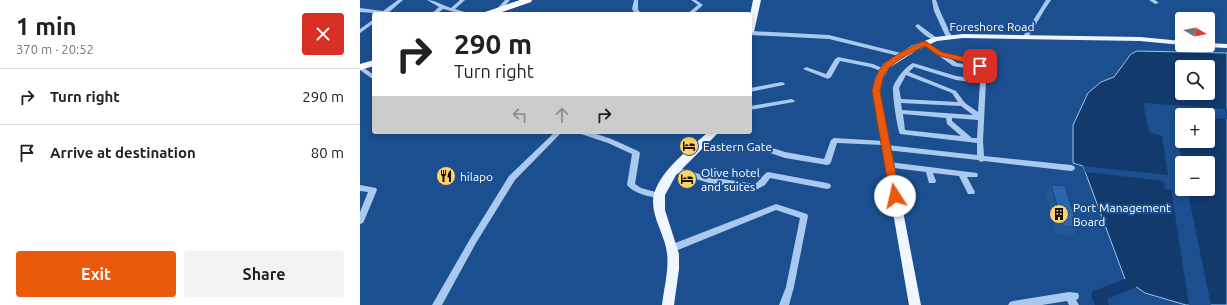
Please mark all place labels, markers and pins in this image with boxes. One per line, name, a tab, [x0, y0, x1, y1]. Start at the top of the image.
pin	[963, 49, 997, 83]
hotel icon: Eastern Gate	[678, 135, 700, 157]
place label: Eastern Gate	[703, 140, 772, 153]
restaurant icon: hilapo	[435, 165, 457, 187]
place label: Olive hotel and suites	[701, 166, 760, 193]
hotel icon: Olive hotel and suites	[676, 168, 698, 190]
place label: hilapo	[460, 170, 493, 183]
place label: Port Management Board	[1073, 201, 1171, 228]
building icon: Port Management Board	[1048, 203, 1070, 225]

